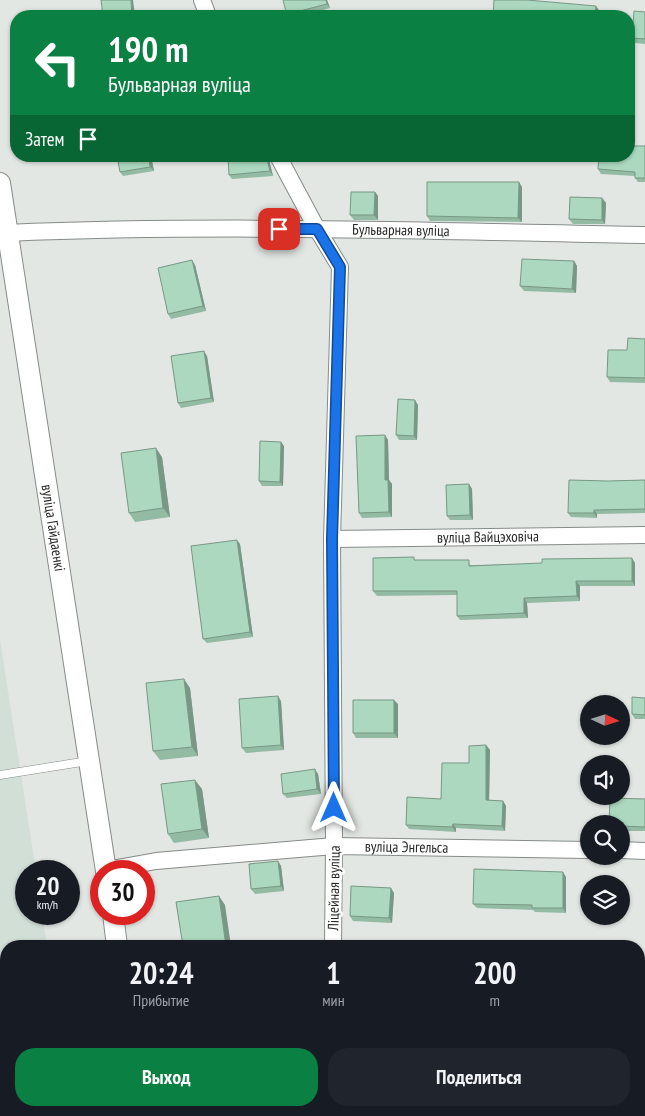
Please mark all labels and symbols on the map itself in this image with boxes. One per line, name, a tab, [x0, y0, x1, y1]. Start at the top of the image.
pin	[258, 208, 300, 250]
street label: Бульварная вуліца	[352, 219, 450, 240]
street label: вуліца Гайдаенкі	[38, 483, 70, 573]
street label: вуліца Вайцэховіча	[437, 526, 539, 547]
north arrow	[580, 695, 630, 745]
position arrow	[307, 781, 359, 833]
street label: вуліца Энгельса	[365, 836, 448, 857]
street label: Ліцейная вуліца	[323, 845, 344, 932]
speed limit sign: 30	[90, 860, 155, 925]

